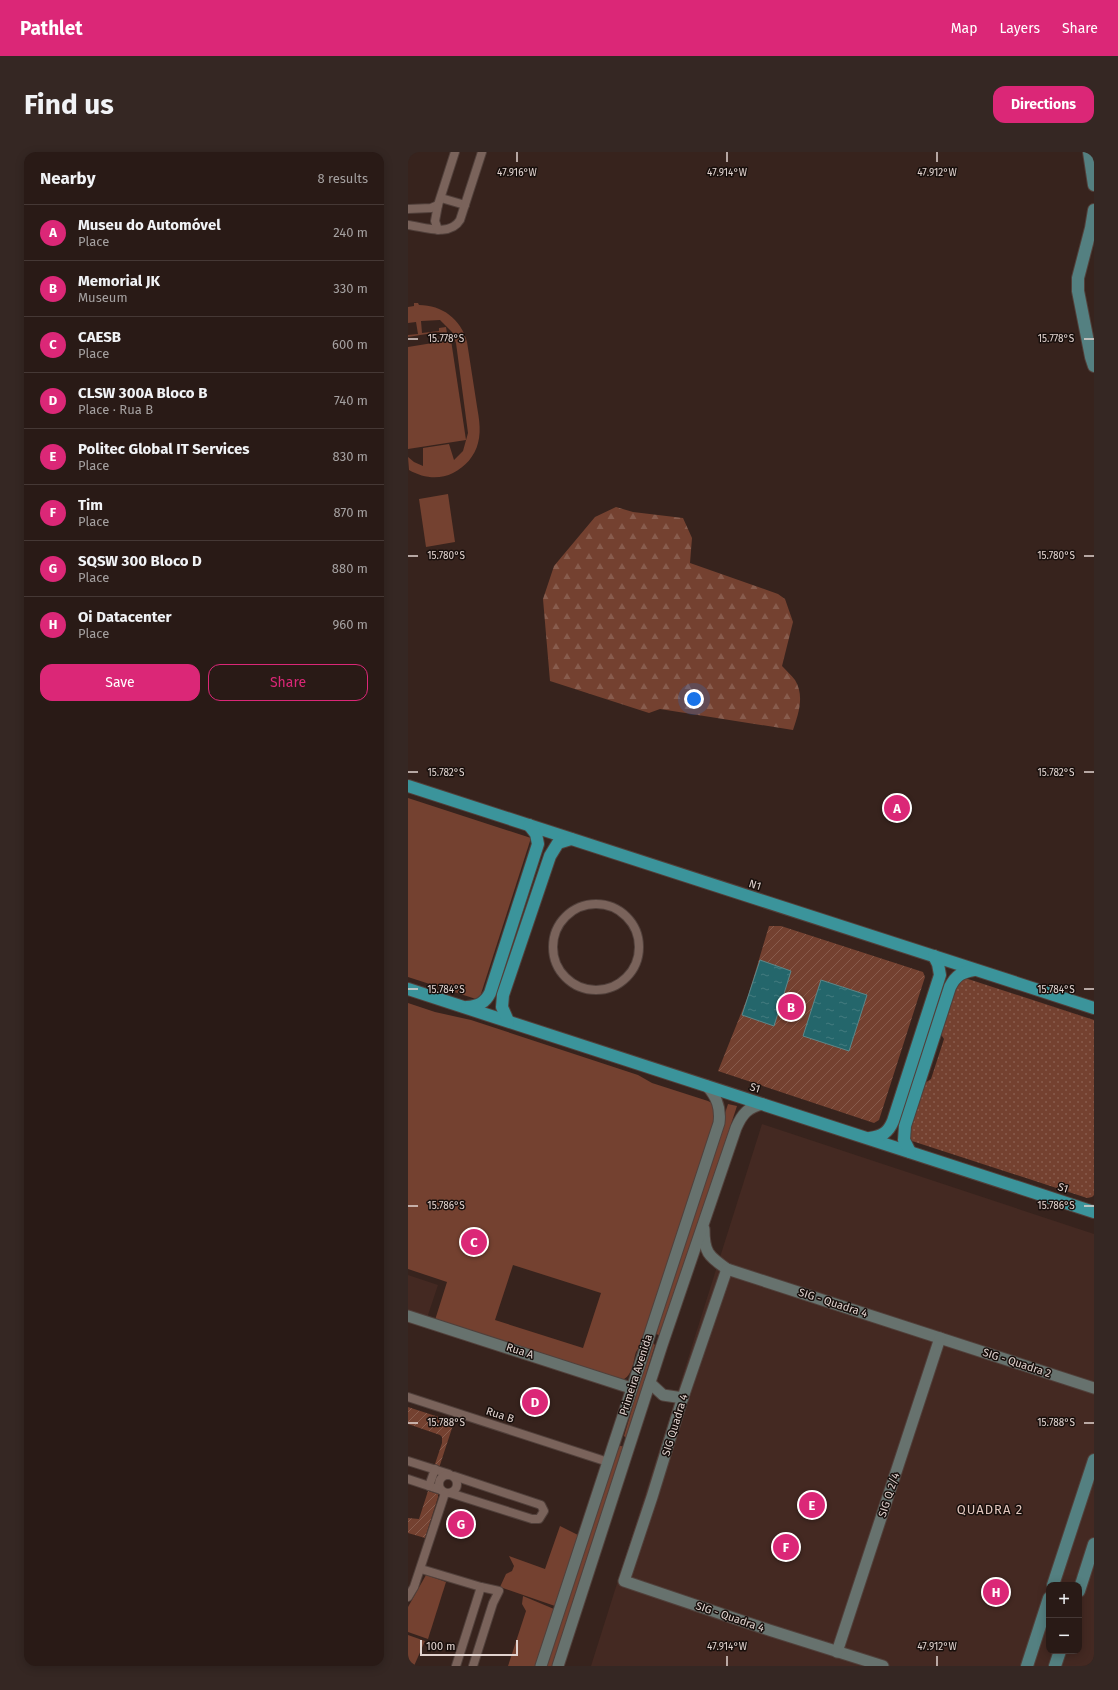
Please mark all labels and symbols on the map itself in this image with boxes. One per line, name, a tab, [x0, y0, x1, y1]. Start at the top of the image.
text: 47.916°W	[497, 167, 538, 179]
text: 47.914°W	[707, 167, 748, 179]
text: 47.912°W	[917, 167, 957, 179]
text: 15.778°S	[428, 333, 465, 345]
text: 15.778°S	[1038, 333, 1075, 345]
text: 15.780°S	[427, 550, 465, 562]
text: 15.780°S	[1037, 550, 1075, 562]
your location	[684, 689, 704, 709]
text: 15.782°S	[427, 767, 465, 779]
text: 15.782°S	[1037, 767, 1075, 779]
pin: A	[884, 793, 910, 823]
street label: N1	[747, 877, 763, 893]
text: 15.784°S	[427, 984, 465, 996]
text: 15.784°S	[1037, 984, 1075, 996]
pin: B	[778, 992, 804, 1022]
street label: S1	[748, 1080, 762, 1096]
street label: S1	[1056, 1180, 1070, 1196]
text: 15.786°S	[427, 1200, 465, 1212]
text: 15.786°S	[1037, 1200, 1075, 1212]
pin: C	[461, 1227, 487, 1257]
street label: SIG - Quadra 4	[797, 1286, 869, 1320]
street label: Primeira Avenida	[617, 1333, 655, 1417]
street label: Rua A	[505, 1340, 536, 1362]
street label: SIG - Quadra 2	[981, 1346, 1053, 1380]
pin: D	[522, 1387, 548, 1417]
street label: SIG Quadra 4	[659, 1392, 691, 1458]
street label: Rua B	[484, 1404, 516, 1426]
text: 15.788°S	[427, 1417, 465, 1429]
text: 15.788°S	[1037, 1417, 1075, 1429]
street label: SIG Q 2/4	[876, 1471, 902, 1519]
pin: E	[799, 1490, 825, 1520]
district label: QUADRA 2	[957, 1502, 1023, 1517]
pin: G	[448, 1509, 474, 1539]
pin: F	[773, 1532, 799, 1562]
pin: H	[983, 1577, 1009, 1607]
street label: SIG - Quadra 4	[694, 1599, 766, 1635]
scale bar	[420, 1638, 518, 1657]
text: 47.914°W	[707, 1641, 748, 1653]
text: 47.912°W	[917, 1641, 957, 1653]

